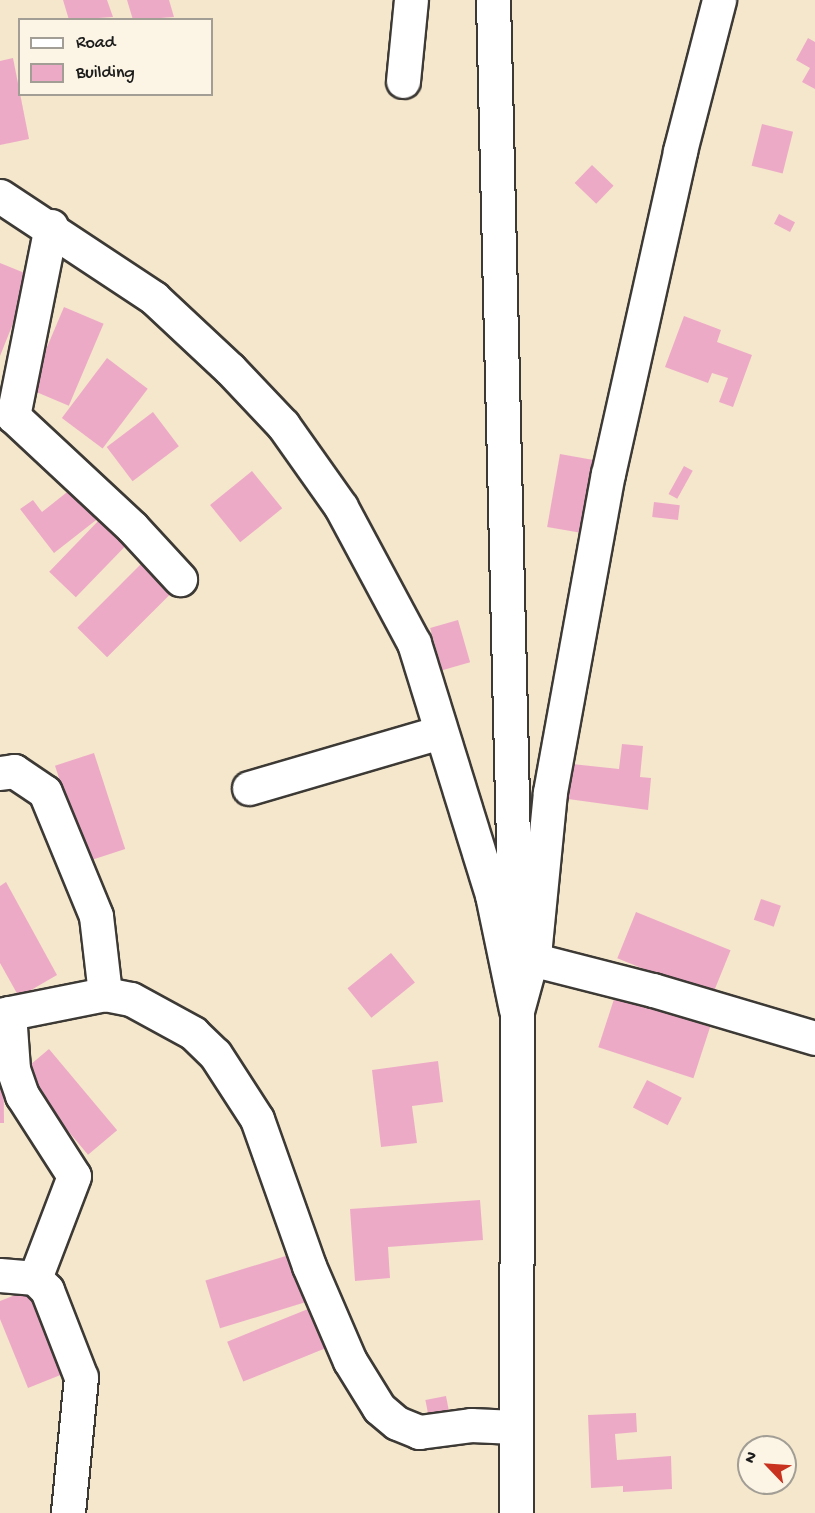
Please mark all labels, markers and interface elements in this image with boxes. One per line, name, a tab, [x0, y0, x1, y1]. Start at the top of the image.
legend	[18, 18, 213, 96]
text: Road	[76, 33, 115, 54]
text: Building	[76, 63, 135, 84]
north arrow	[737, 1435, 797, 1495]
text: N	[741, 1449, 763, 1467]

